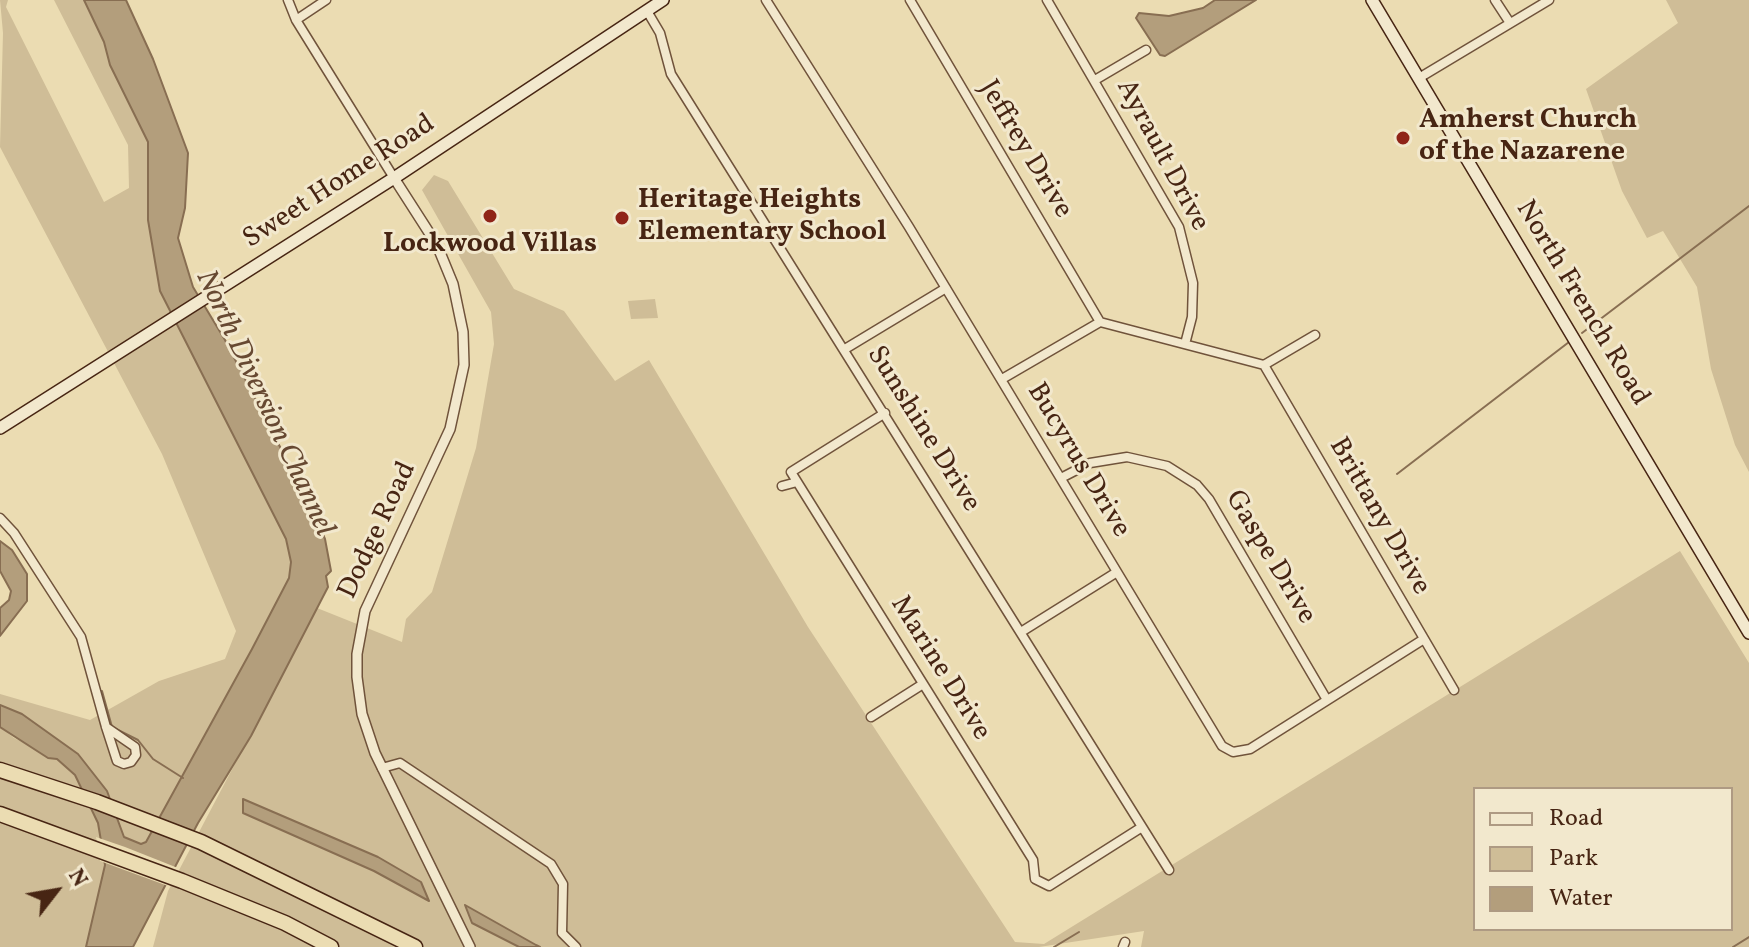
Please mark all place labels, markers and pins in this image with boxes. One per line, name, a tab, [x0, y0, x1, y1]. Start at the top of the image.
place label: Amherst Church of the Nazarene	[1419, 105, 1637, 171]
marker: Amherst Church of the Nazarene	[1394, 129, 1412, 147]
place label: Heritage Heights Elementary School	[638, 185, 887, 251]
marker: Lockwood Villas	[481, 207, 499, 225]
marker: Heritage Heights Elementary School	[613, 209, 631, 227]
place label: Lockwood Villas	[383, 229, 597, 263]

